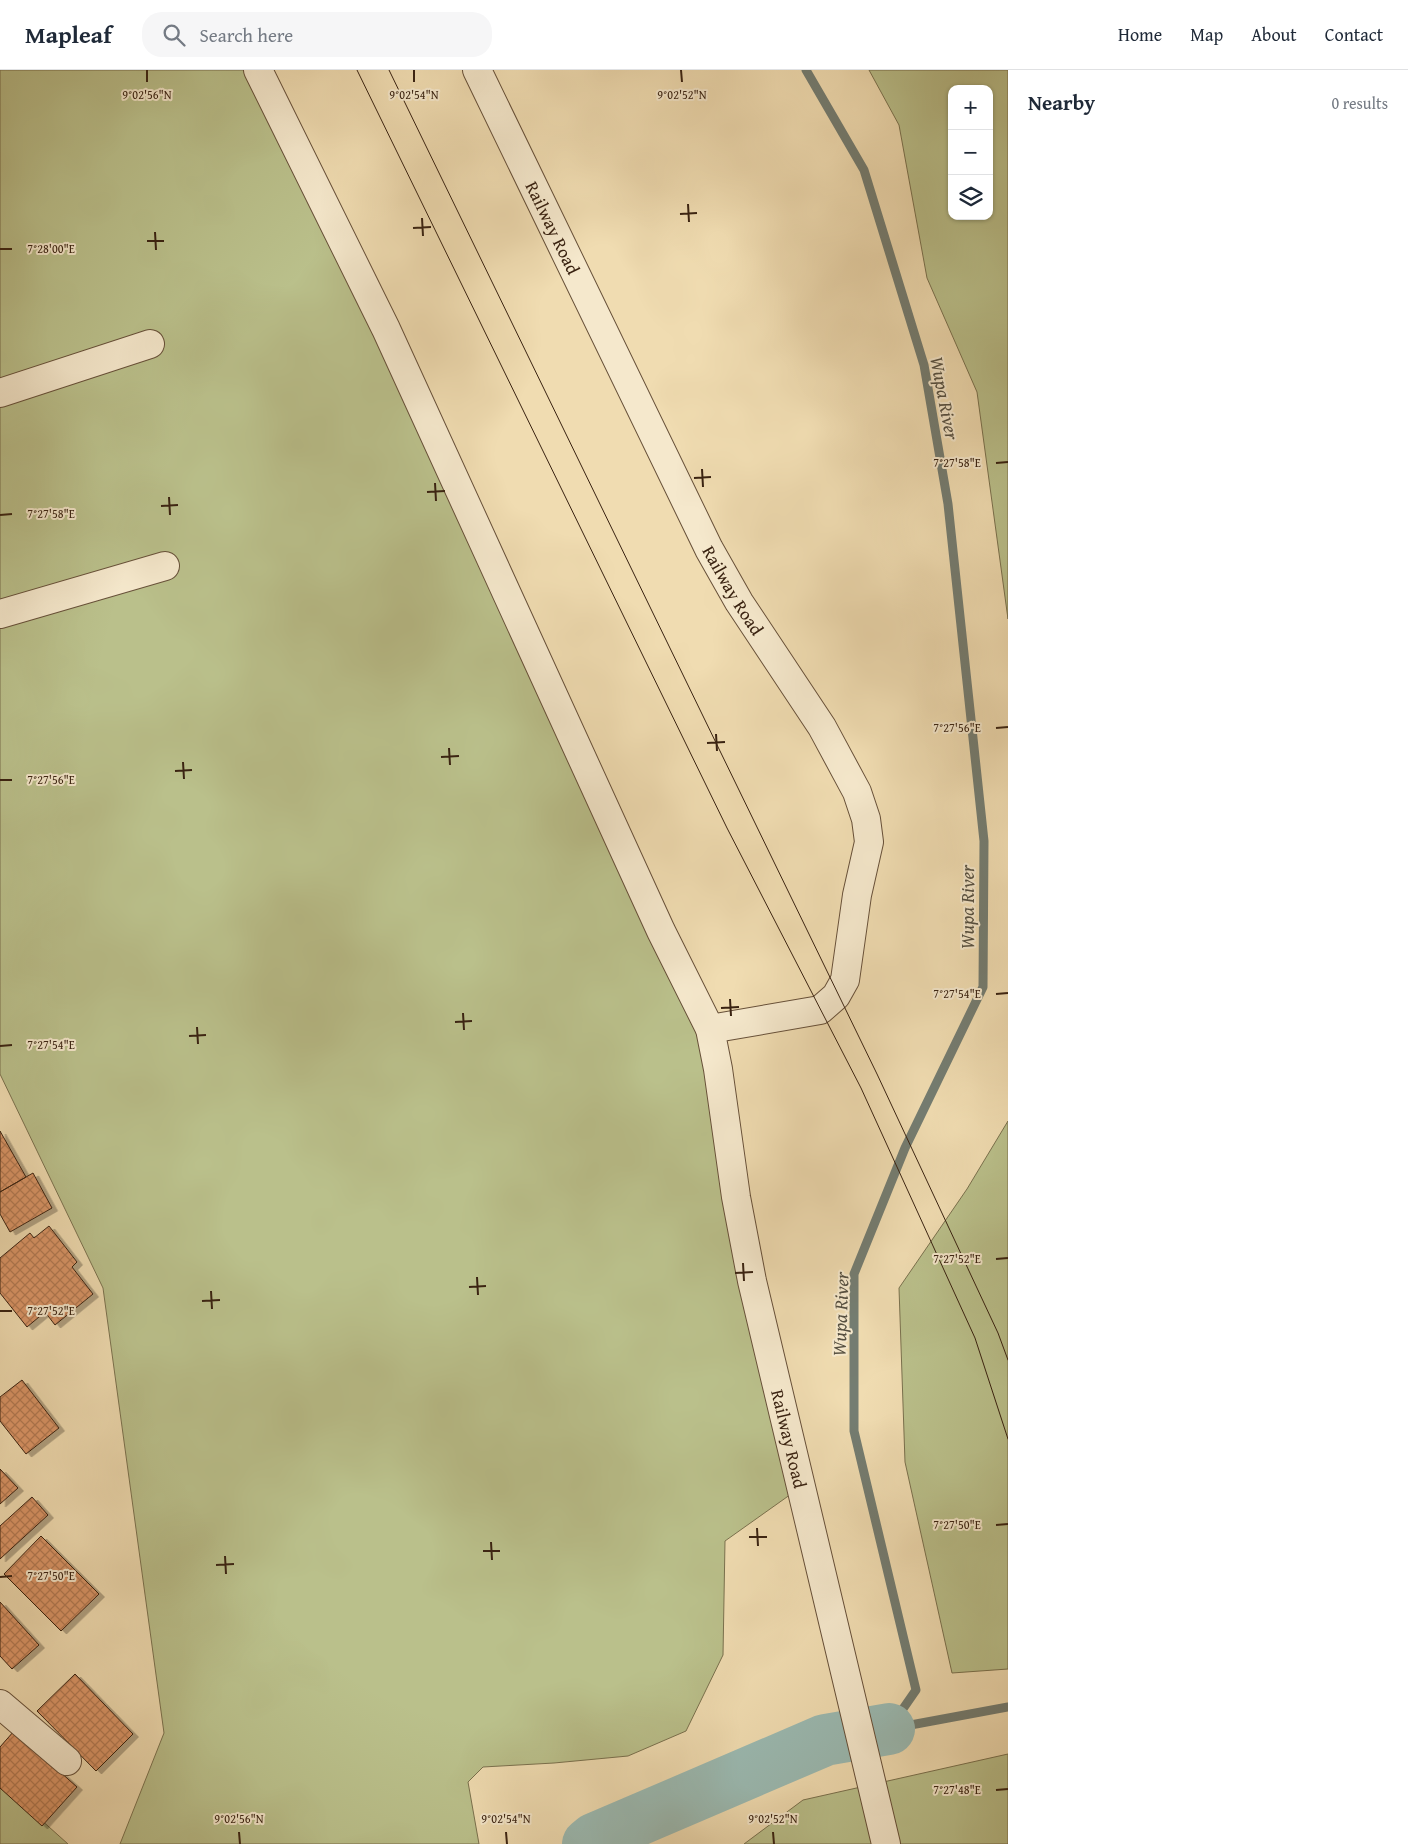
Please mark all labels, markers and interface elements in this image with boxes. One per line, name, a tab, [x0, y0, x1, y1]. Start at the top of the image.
search box	[142, 12, 492, 57]
text: Mapleaf	[25, 17, 112, 52]
icon: search	[160, 21, 188, 49]
text: Search here	[200, 21, 293, 49]
text: Home	[1118, 21, 1162, 48]
text: Map	[1190, 21, 1223, 48]
text: About	[1251, 21, 1297, 48]
text: Contact	[1325, 21, 1383, 48]
map controls	[948, 85, 993, 220]
button: +	[948, 85, 993, 130]
text: 9°02'56"N	[122, 86, 172, 103]
text: 9°02'54"N	[389, 86, 439, 103]
text: 9°02'52"N	[657, 86, 707, 103]
text: Nearby	[1028, 87, 1095, 118]
text: 0 results	[1331, 91, 1388, 115]
button: −	[948, 130, 993, 175]
button: layers	[948, 175, 993, 220]
street label: Railway Road	[519, 176, 588, 279]
text: 7°28'00"E	[27, 240, 75, 257]
water label: Wupa River	[923, 354, 967, 443]
text: 7°27'58"E	[933, 454, 981, 471]
text: 7°27'58"E	[27, 505, 75, 522]
street label: Railway Road	[696, 540, 771, 641]
text: 7°27'56"E	[933, 719, 981, 736]
text: 7°27'56"E	[27, 771, 75, 788]
water label: Wupa River	[953, 864, 981, 949]
text: 7°27'54"E	[933, 985, 981, 1002]
text: 7°27'54"E	[27, 1036, 75, 1053]
text: 7°27'52"E	[933, 1250, 981, 1267]
water label: Wupa River	[825, 1270, 855, 1357]
text: 7°27'52"E	[27, 1302, 75, 1319]
street label: Railway Road	[765, 1387, 814, 1491]
text: 7°27'50"E	[933, 1516, 981, 1533]
text: 7°27'50"E	[27, 1567, 75, 1584]
text: 7°27'48"E	[933, 1781, 981, 1798]
text: 9°02'56"N	[214, 1810, 264, 1827]
text: 9°02'54"N	[481, 1810, 531, 1827]
text: 9°02'52"N	[748, 1810, 798, 1827]

